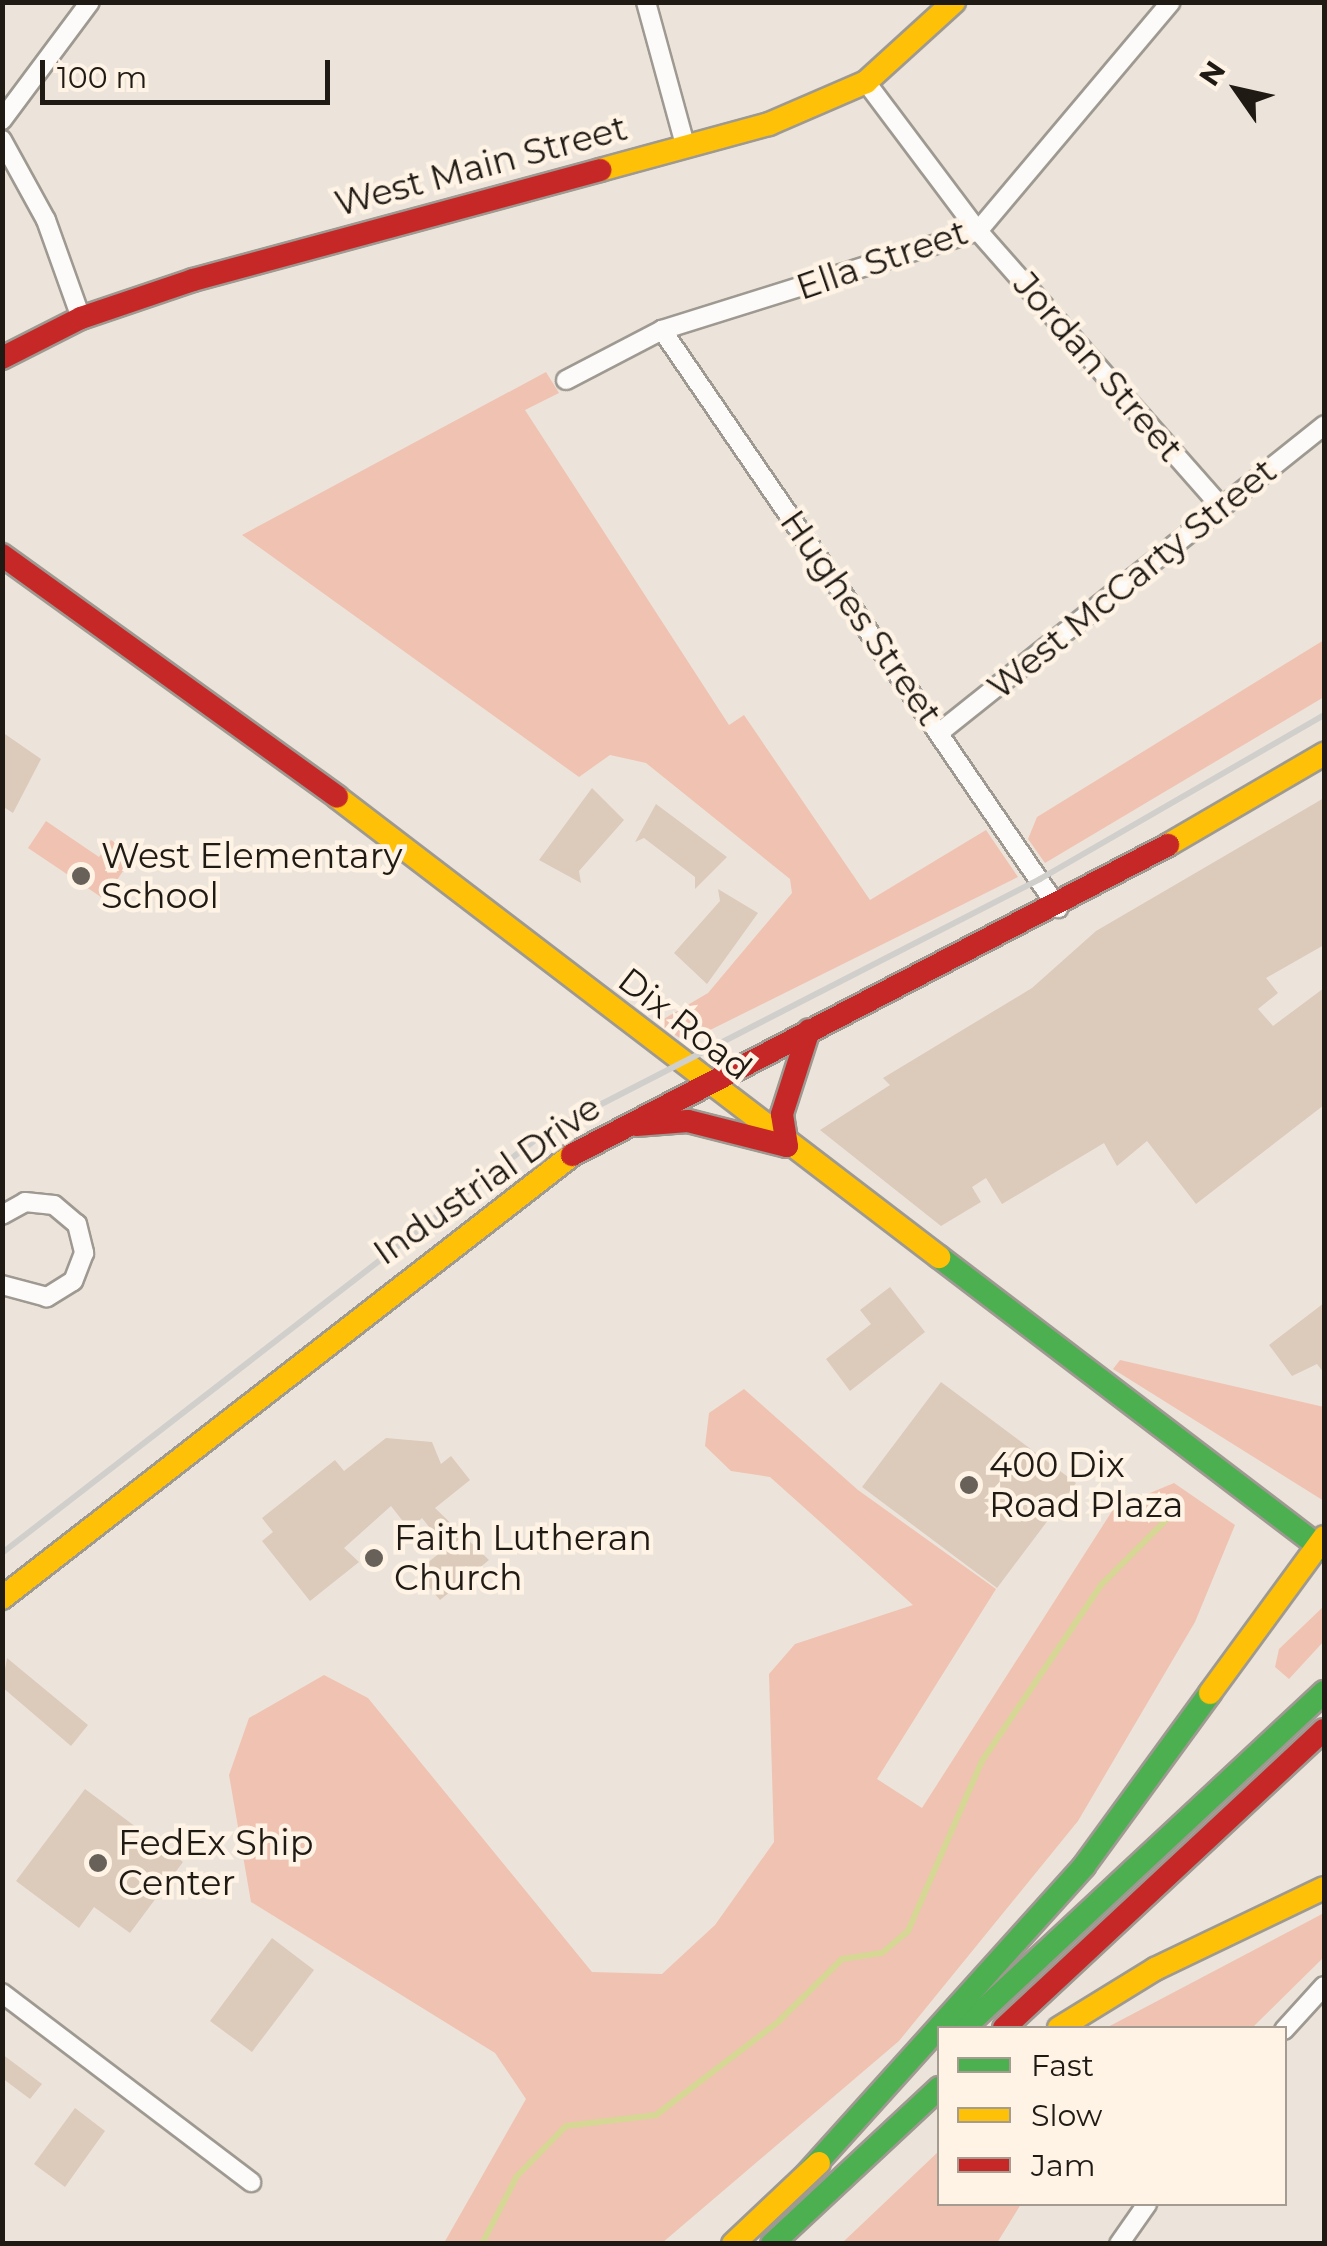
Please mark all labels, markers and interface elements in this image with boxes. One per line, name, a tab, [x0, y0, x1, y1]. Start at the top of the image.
scale bar	[45, 40, 335, 102]
north arrow	[1187, 40, 1287, 140]
text: N	[1192, 54, 1233, 92]
text: 100 m	[57, 59, 147, 96]
street label: West Main Street	[330, 107, 632, 225]
street label: Ella Street	[791, 211, 973, 309]
street label: Jordan Street	[1005, 264, 1191, 470]
street label: West McCarty Street	[980, 450, 1284, 708]
street label: Hughes Street	[771, 502, 951, 734]
place label: West Elementary School	[101, 835, 402, 917]
marker: West Elementary School	[70, 865, 92, 887]
street label: Dix Road	[610, 959, 760, 1089]
street label: Industrial Drive	[366, 1086, 608, 1274]
place label: 400 Dix Road Plaza	[989, 1444, 1183, 1526]
marker: 400 Dix Road Plaza	[958, 1474, 980, 1496]
place label: Faith Lutheran Church	[394, 1517, 652, 1599]
marker: Faith Lutheran Church	[363, 1547, 385, 1569]
place label: FedEx Ship Center	[118, 1822, 313, 1904]
marker: FedEx Ship Center	[87, 1852, 109, 1874]
legend	[937, 2026, 1287, 2206]
text: Fast	[1031, 2047, 1094, 2084]
text: Slow	[1031, 2097, 1102, 2134]
text: Jam	[1031, 2147, 1096, 2184]

